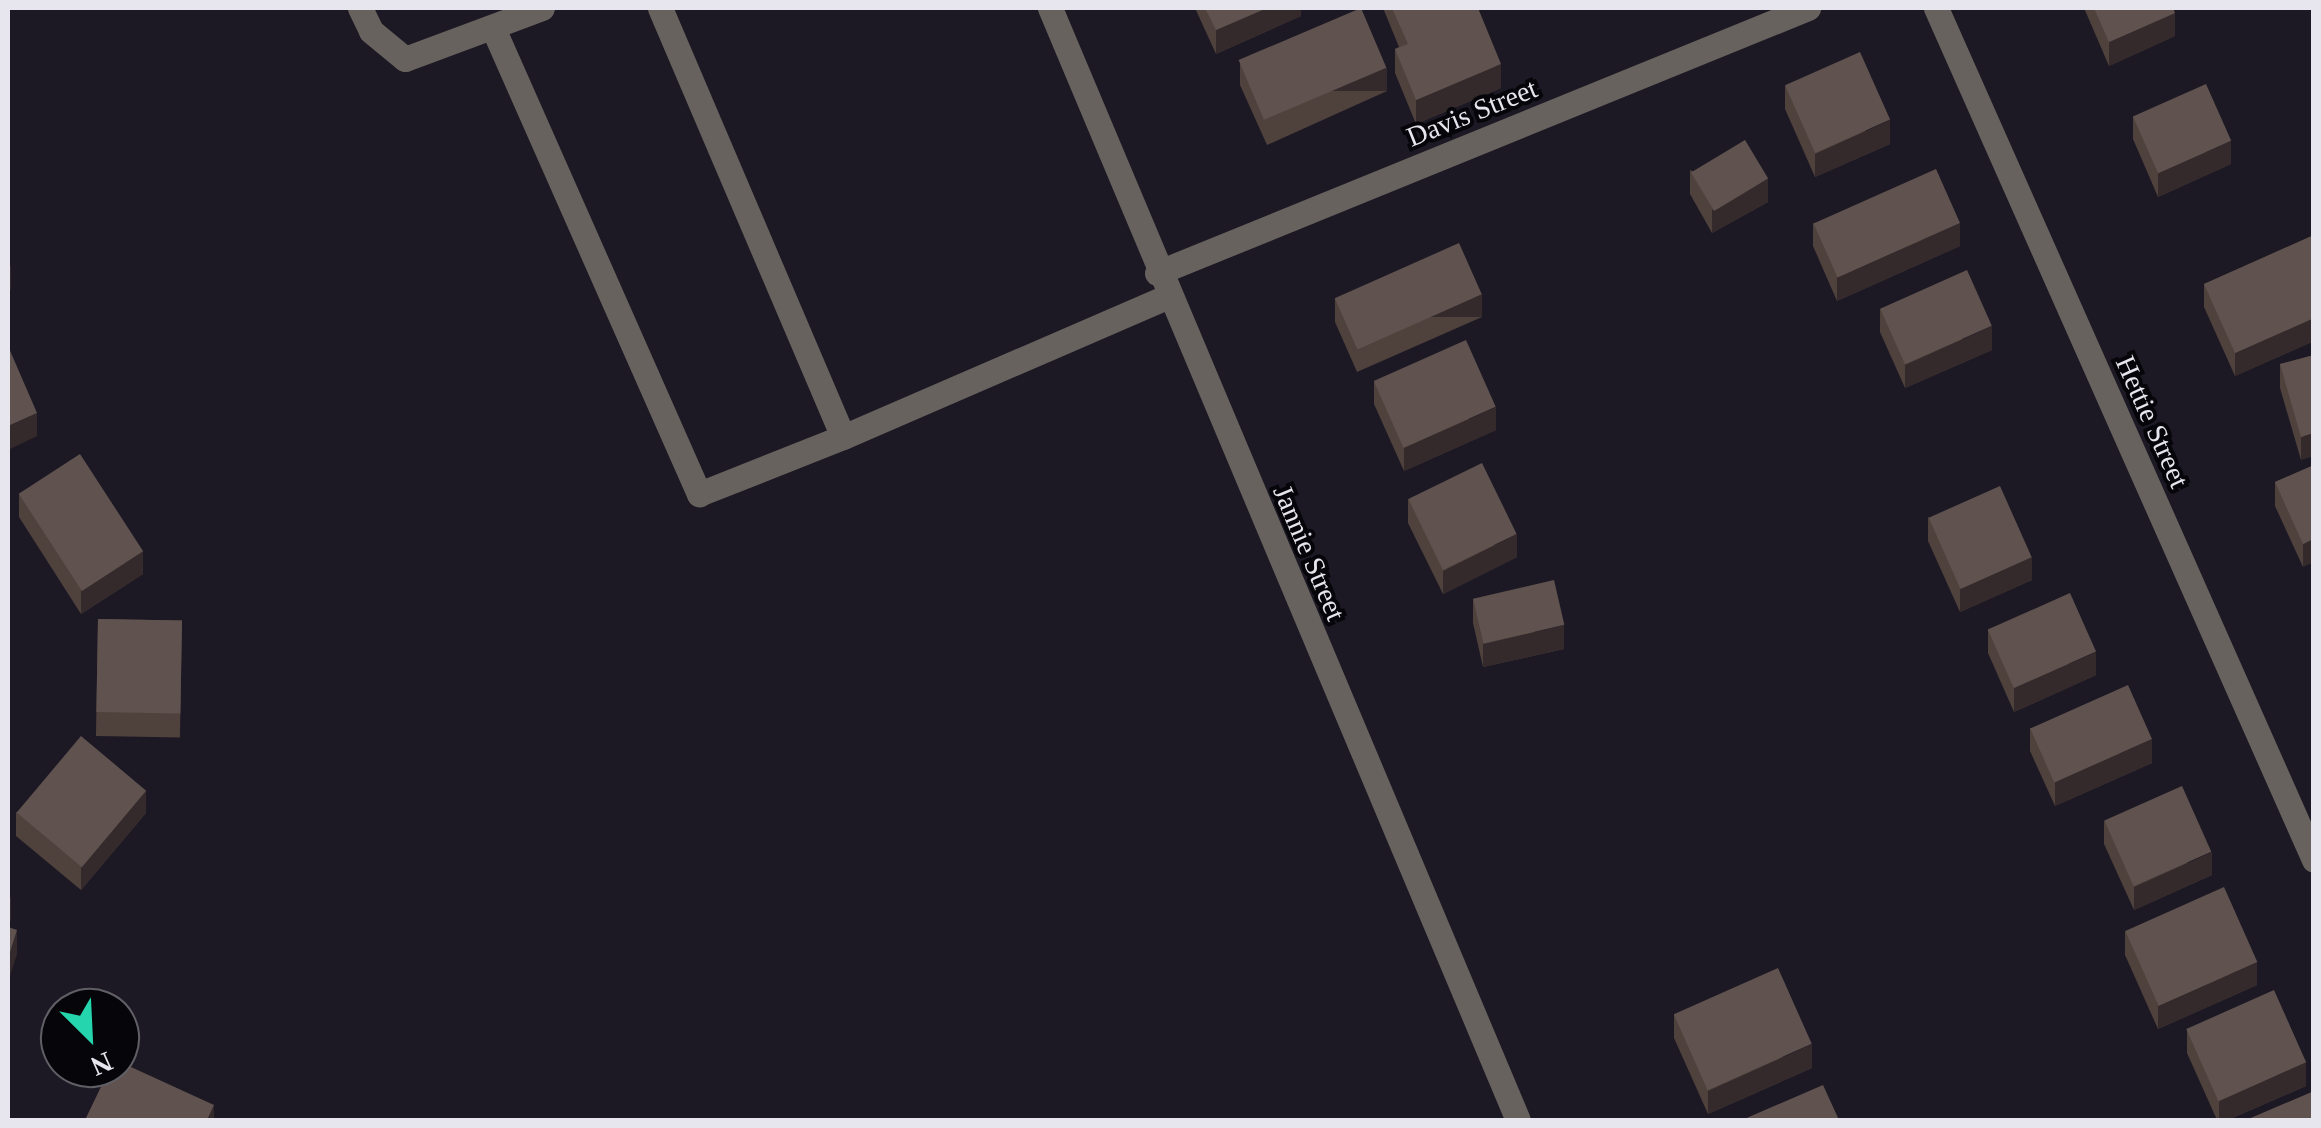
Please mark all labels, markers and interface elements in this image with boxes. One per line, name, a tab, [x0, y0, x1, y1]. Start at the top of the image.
street label: Davis Street	[1402, 72, 1542, 154]
street label: Hettie Street	[2108, 351, 2196, 493]
street label: Jannie Street	[1265, 480, 1353, 626]
north arrow	[40, 988, 140, 1088]
text: N	[86, 1046, 117, 1082]

